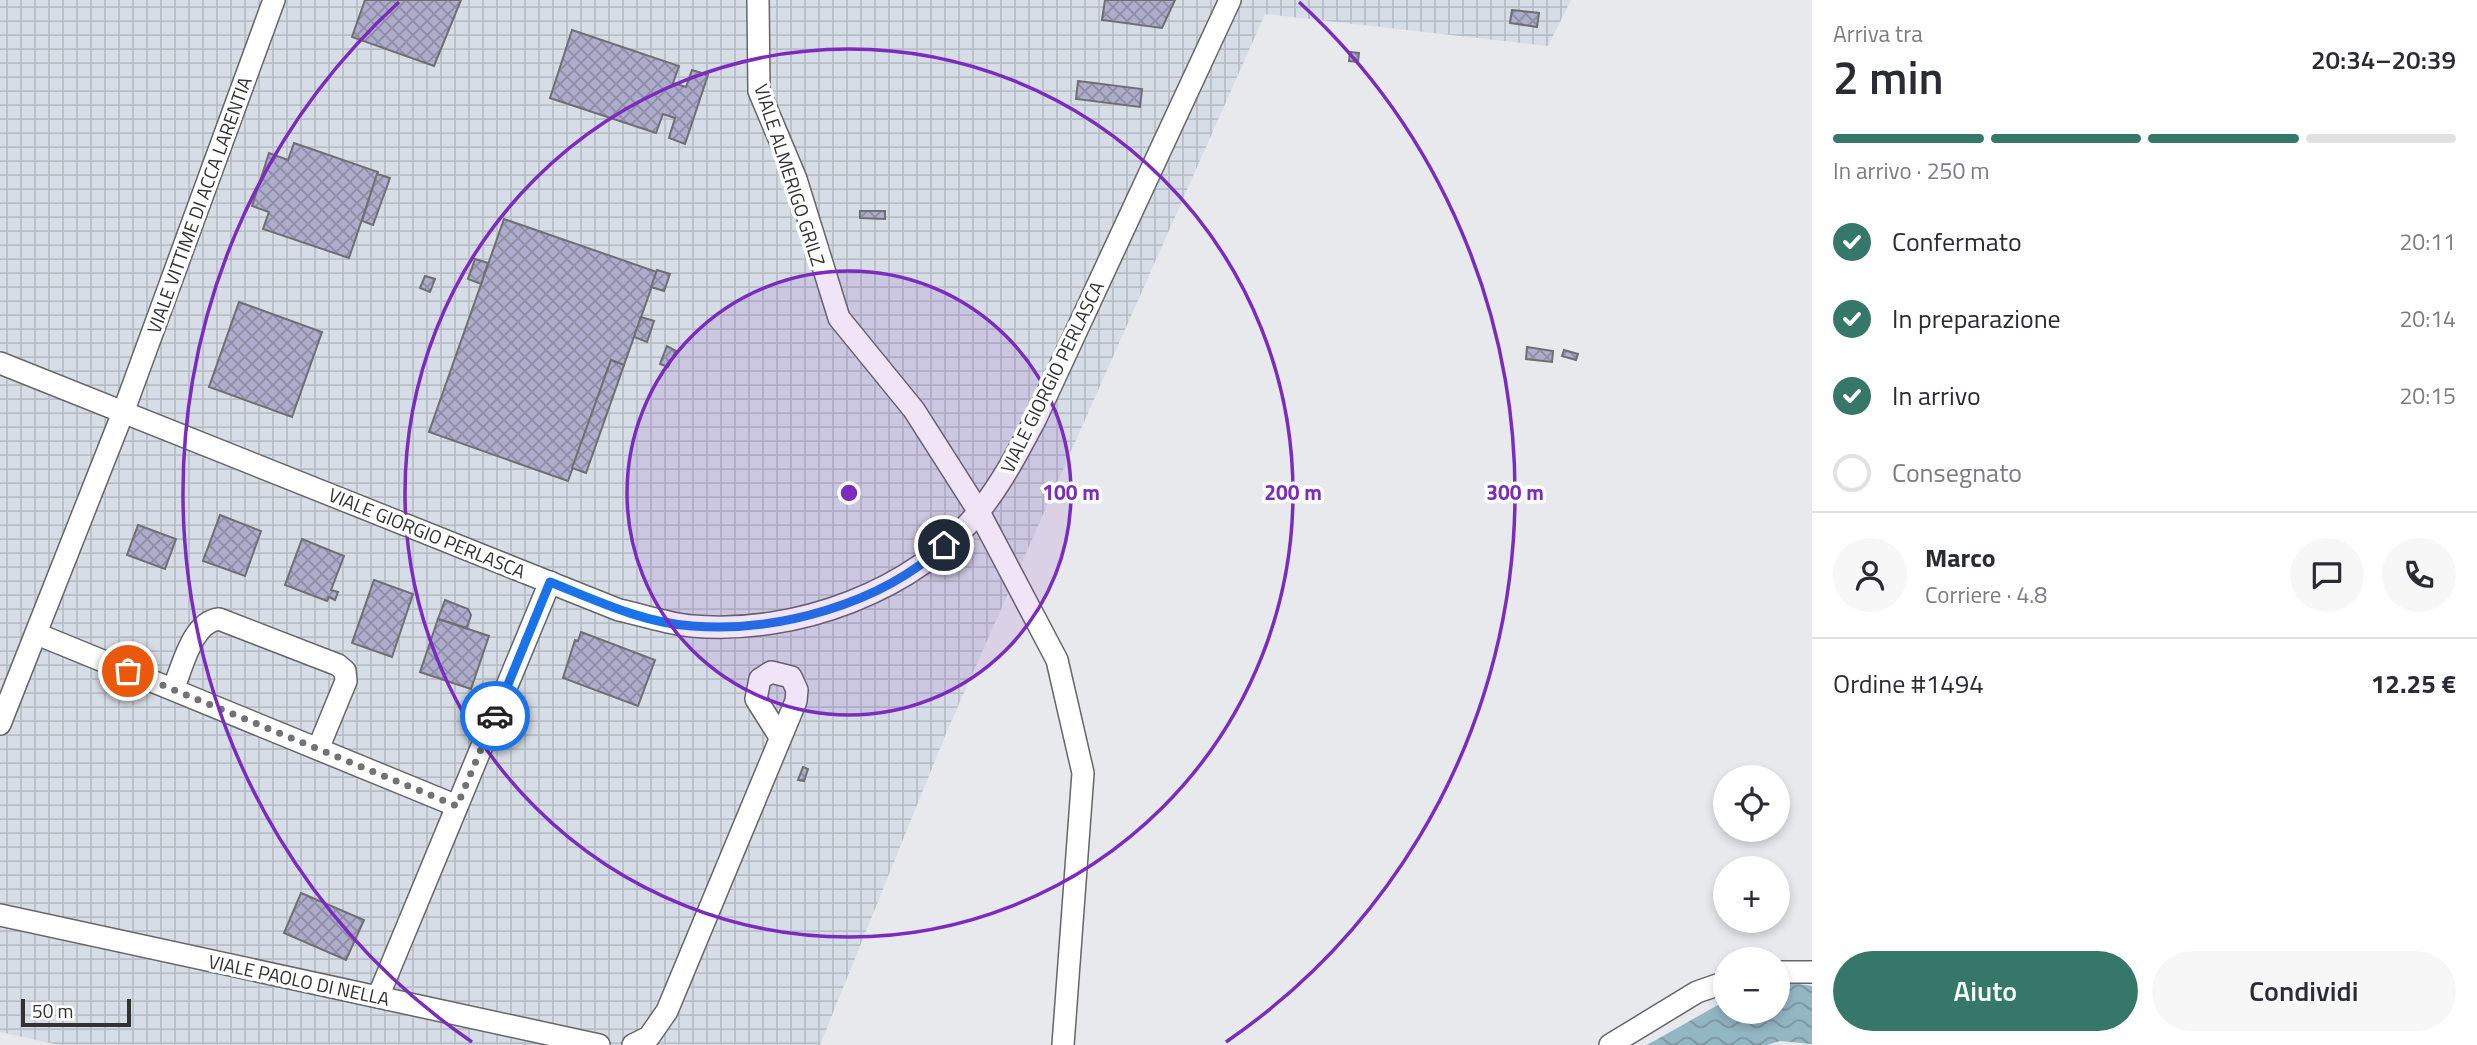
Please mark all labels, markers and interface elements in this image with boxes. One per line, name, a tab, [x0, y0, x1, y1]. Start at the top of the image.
text: Arriva tra	[1833, 16, 1923, 51]
text: 20:34–20:39	[2311, 40, 2456, 79]
text: 2 min	[1833, 42, 1944, 112]
street label: VIALE VITTIME DI ACCA LARENTIA	[138, 72, 259, 337]
street label: VIALE ALMERIGO GRILZ	[747, 80, 834, 270]
text: In arrivo · 250 m	[1833, 153, 1990, 188]
text: Confermato	[1892, 222, 2022, 261]
icon: check	[1833, 223, 1871, 261]
text: 20:11	[2399, 224, 2456, 259]
street label: VIALE GIORGIO PERLASCA	[992, 276, 1111, 478]
text: In preparazione	[1892, 299, 2061, 338]
icon: check	[1833, 300, 1871, 338]
text: 20:14	[2399, 301, 2456, 336]
text: In arrivo	[1892, 376, 1981, 415]
icon: check	[1833, 377, 1871, 415]
text: 20:15	[2399, 378, 2456, 413]
text: Consegnato	[1892, 453, 2022, 492]
text: 100 m	[1042, 476, 1100, 508]
text: 200 m	[1264, 476, 1322, 508]
text: 300 m	[1486, 476, 1544, 508]
street label: VIALE GIORGIO PERLASCA	[324, 480, 530, 585]
centre of rings	[837, 481, 861, 505]
pin	[914, 515, 974, 575]
icon: home	[925, 526, 963, 564]
button: person	[1833, 538, 1907, 612]
text: Marco	[1925, 538, 1996, 577]
button: chat	[2290, 538, 2364, 612]
button: phone	[2382, 538, 2456, 612]
text: Corriere · 4.8	[1925, 577, 2047, 612]
pin	[98, 641, 158, 701]
icon: bag	[109, 652, 147, 690]
text: Ordine #1494	[1833, 664, 1984, 703]
text: 12.25 €	[2371, 664, 2456, 703]
courier	[460, 681, 530, 751]
icon: car	[476, 697, 514, 735]
map controls	[1713, 765, 1790, 1024]
button: locate	[1713, 765, 1790, 842]
button: +	[1713, 856, 1790, 933]
street label: VIALE PAOLO DI NELLA	[206, 946, 392, 1013]
button: −	[1713, 947, 1790, 1024]
button: Aiuto	[1833, 951, 2138, 1031]
button: Condividi	[2152, 951, 2456, 1031]
scale bar	[21, 996, 131, 1028]
text: 50 m	[32, 996, 73, 1025]

